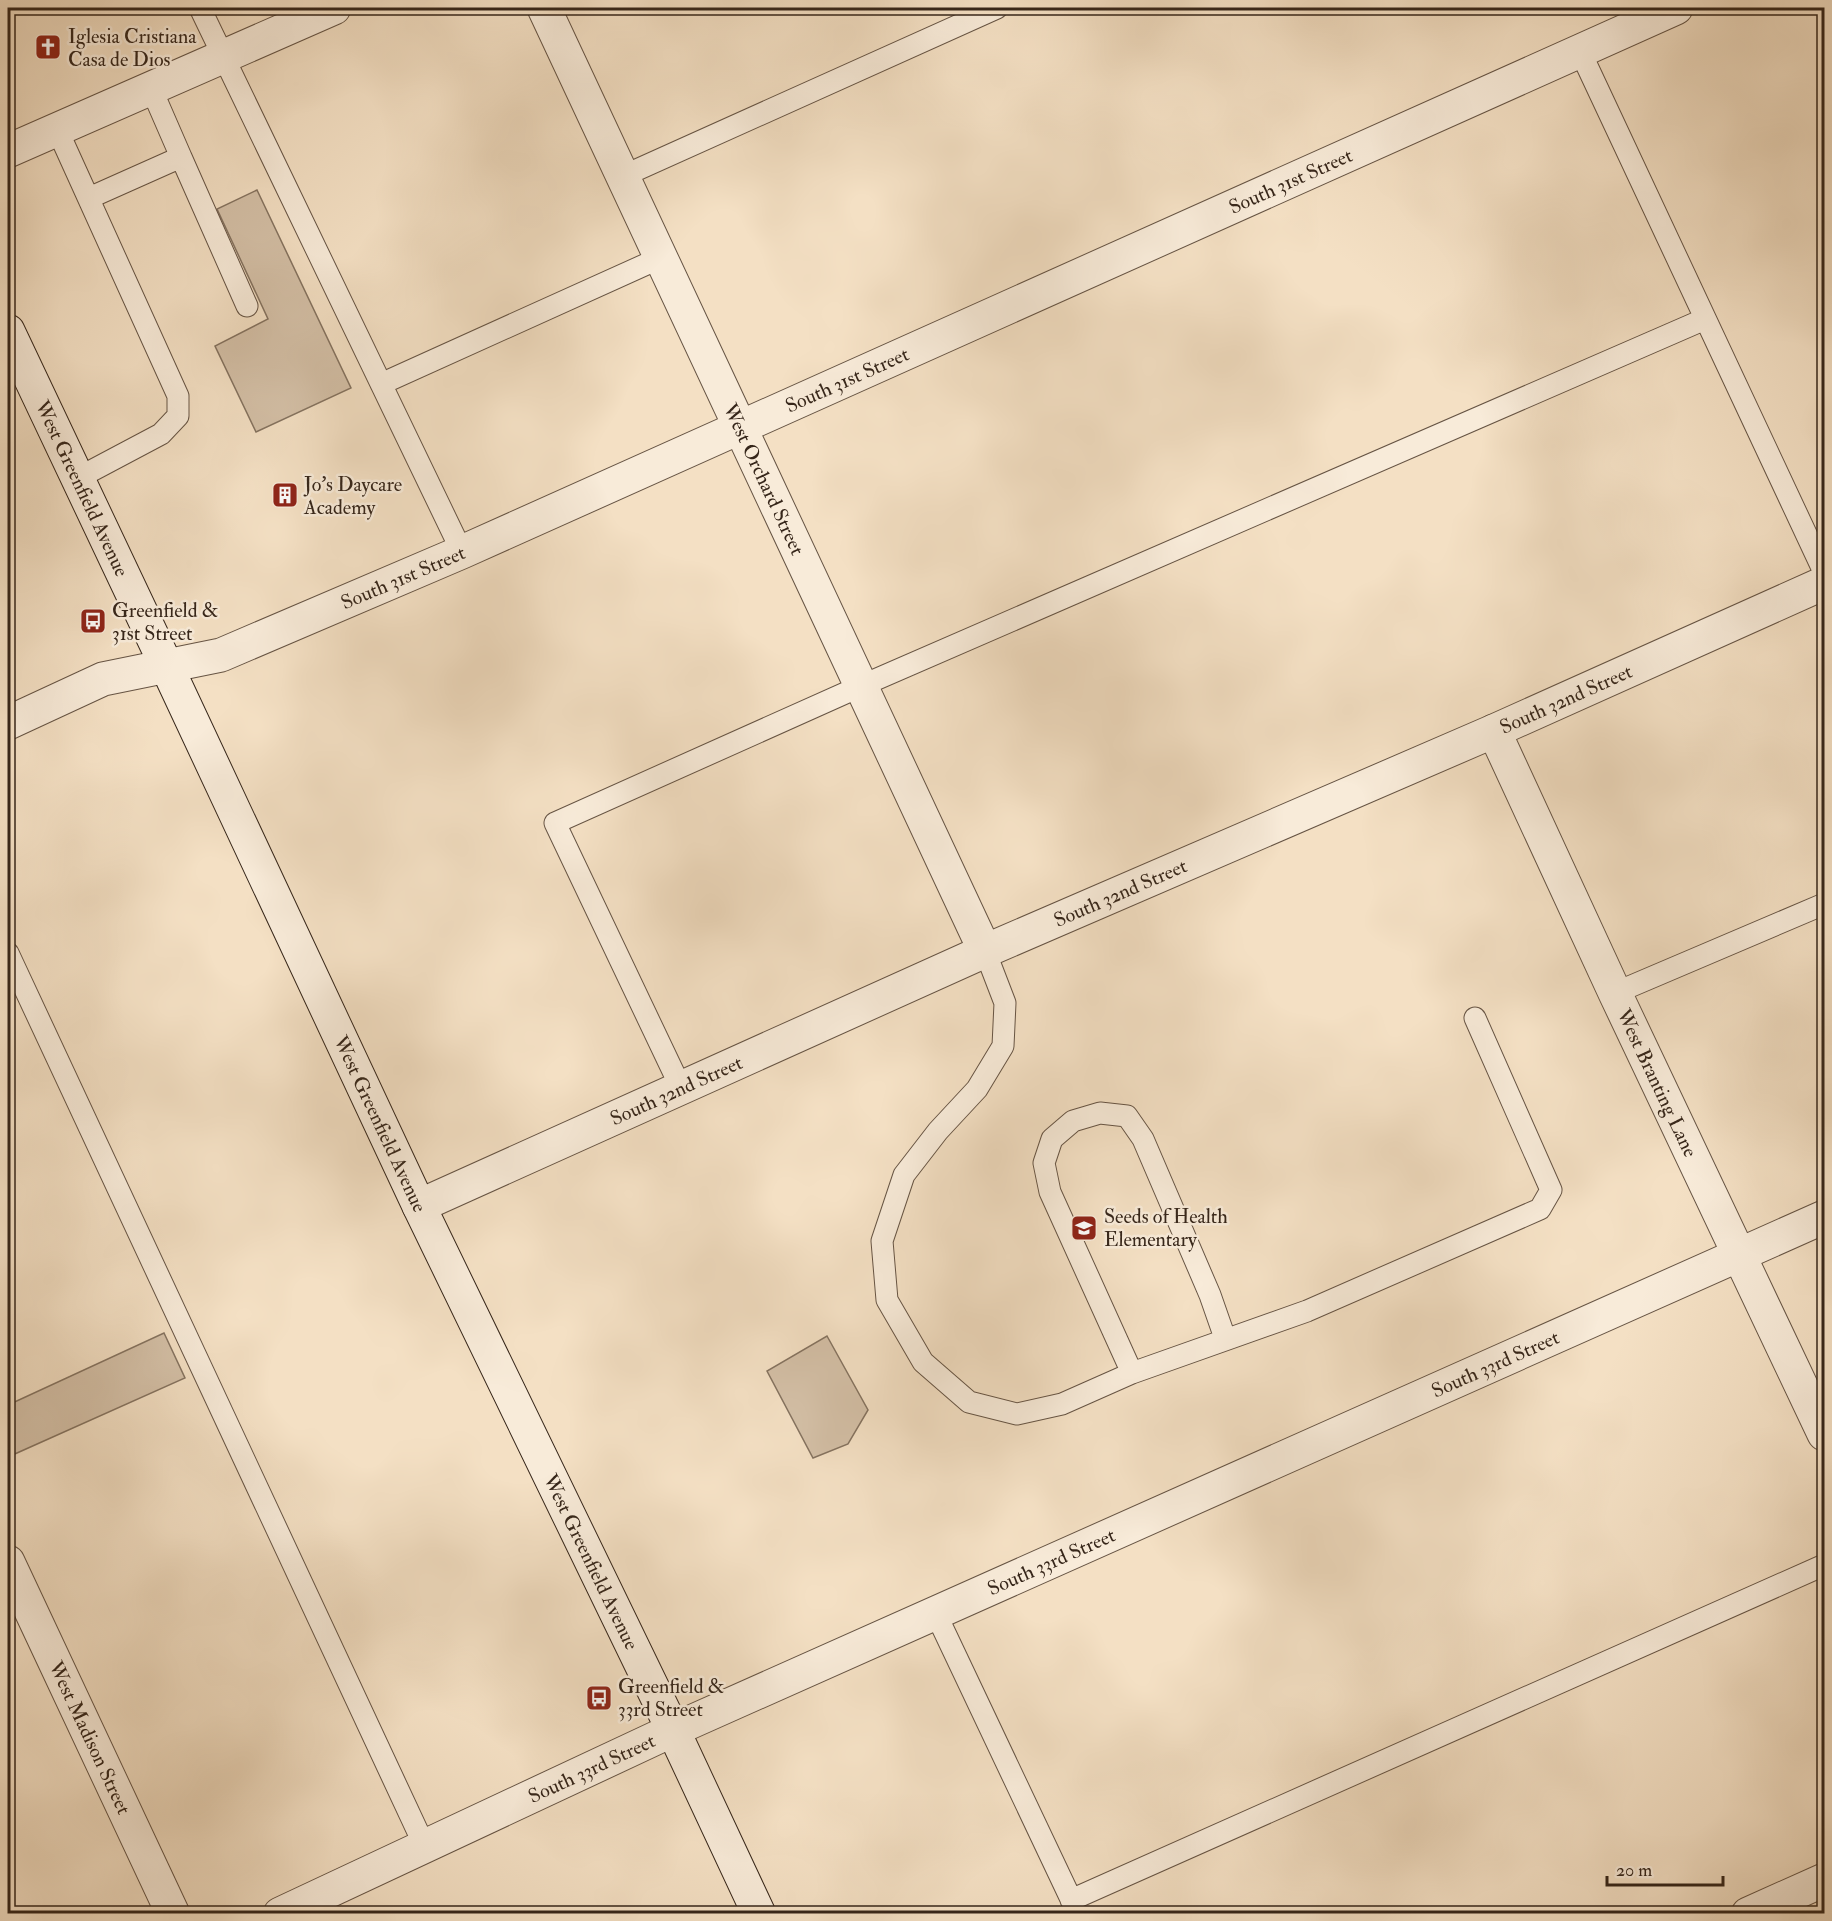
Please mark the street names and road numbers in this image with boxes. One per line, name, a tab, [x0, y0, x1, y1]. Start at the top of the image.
street label: South 31st Street	[1225, 142, 1357, 219]
street label: South 31st Street	[781, 341, 913, 418]
street label: West Greenfield Avenue	[30, 395, 135, 580]
street label: West Orchard Street	[718, 398, 811, 559]
street label: South 31st Street	[337, 539, 469, 615]
street label: South 32nd Street	[1496, 658, 1636, 739]
street label: South 32nd Street	[1050, 853, 1191, 932]
street label: West Branting Lane	[1611, 1004, 1703, 1161]
street label: West Greenfield Avenue	[328, 1031, 433, 1216]
street label: South 32nd Street	[606, 1049, 747, 1131]
street label: South 33rd Street	[1427, 1324, 1563, 1403]
street label: West Greenfield Avenue	[538, 1469, 645, 1654]
street label: South 33rd Street	[983, 1522, 1119, 1601]
street label: West Madison Street	[43, 1656, 137, 1819]
street label: South 33rd Street	[524, 1727, 659, 1809]

